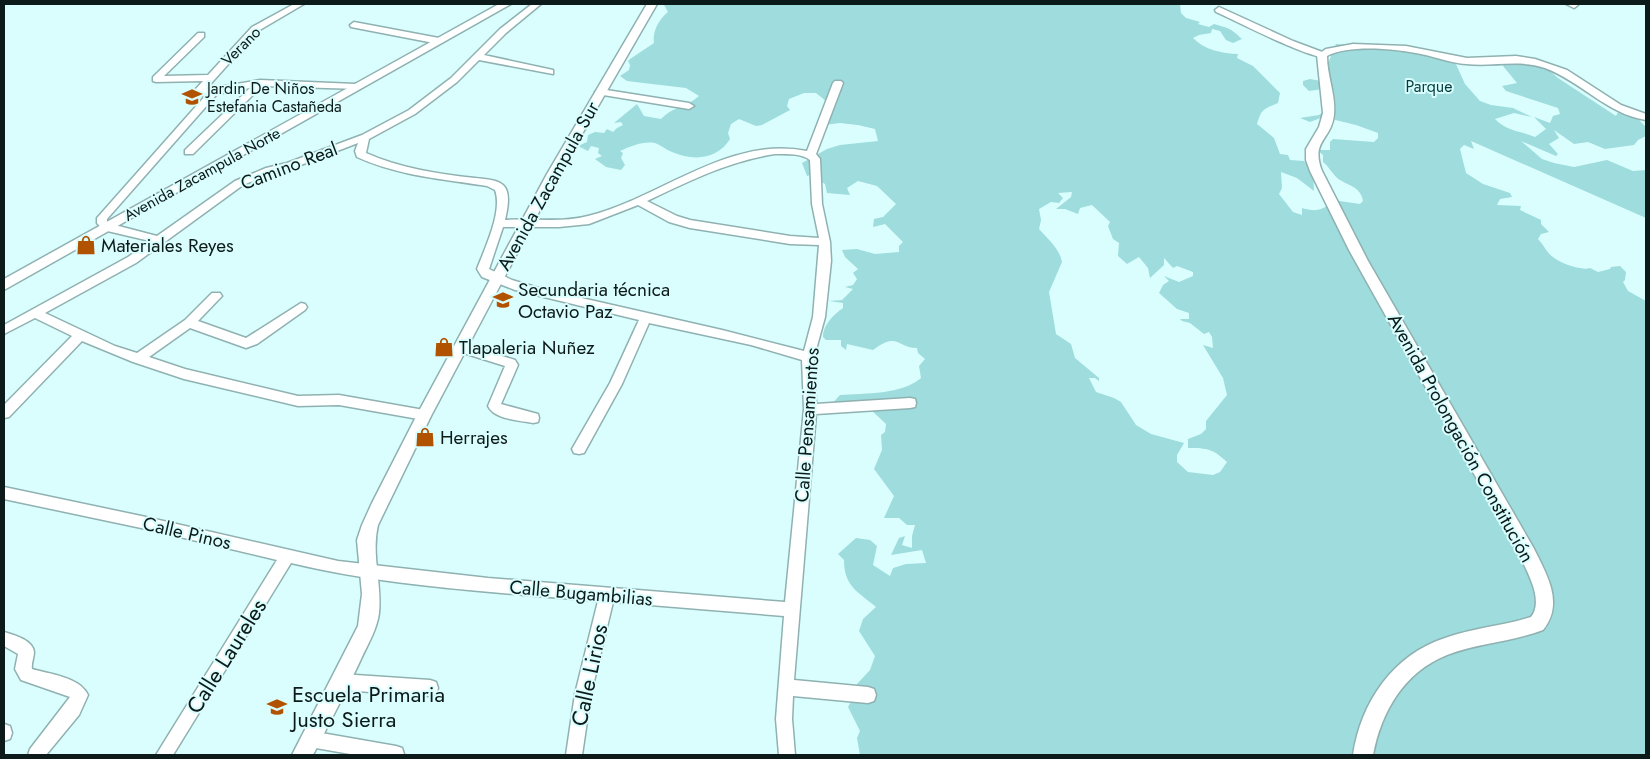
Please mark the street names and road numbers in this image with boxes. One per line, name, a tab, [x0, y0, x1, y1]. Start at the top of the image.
street label: Verano	[216, 21, 266, 71]
street label: Avenida Zacampula Sur	[490, 96, 606, 275]
street label: Avenida Zacampula Norte	[120, 121, 284, 227]
street label: Camino Real	[237, 135, 341, 197]
street label: Avenida Prolongación Constitución	[1381, 309, 1541, 567]
street label: Calle Pensamientos	[788, 346, 826, 503]
street label: Calle Pinos	[140, 510, 234, 556]
street label: Calle Bugambilias	[508, 573, 654, 613]
street label: Calle Laureles	[178, 592, 274, 719]
street label: Calle Lirios	[563, 621, 615, 729]

